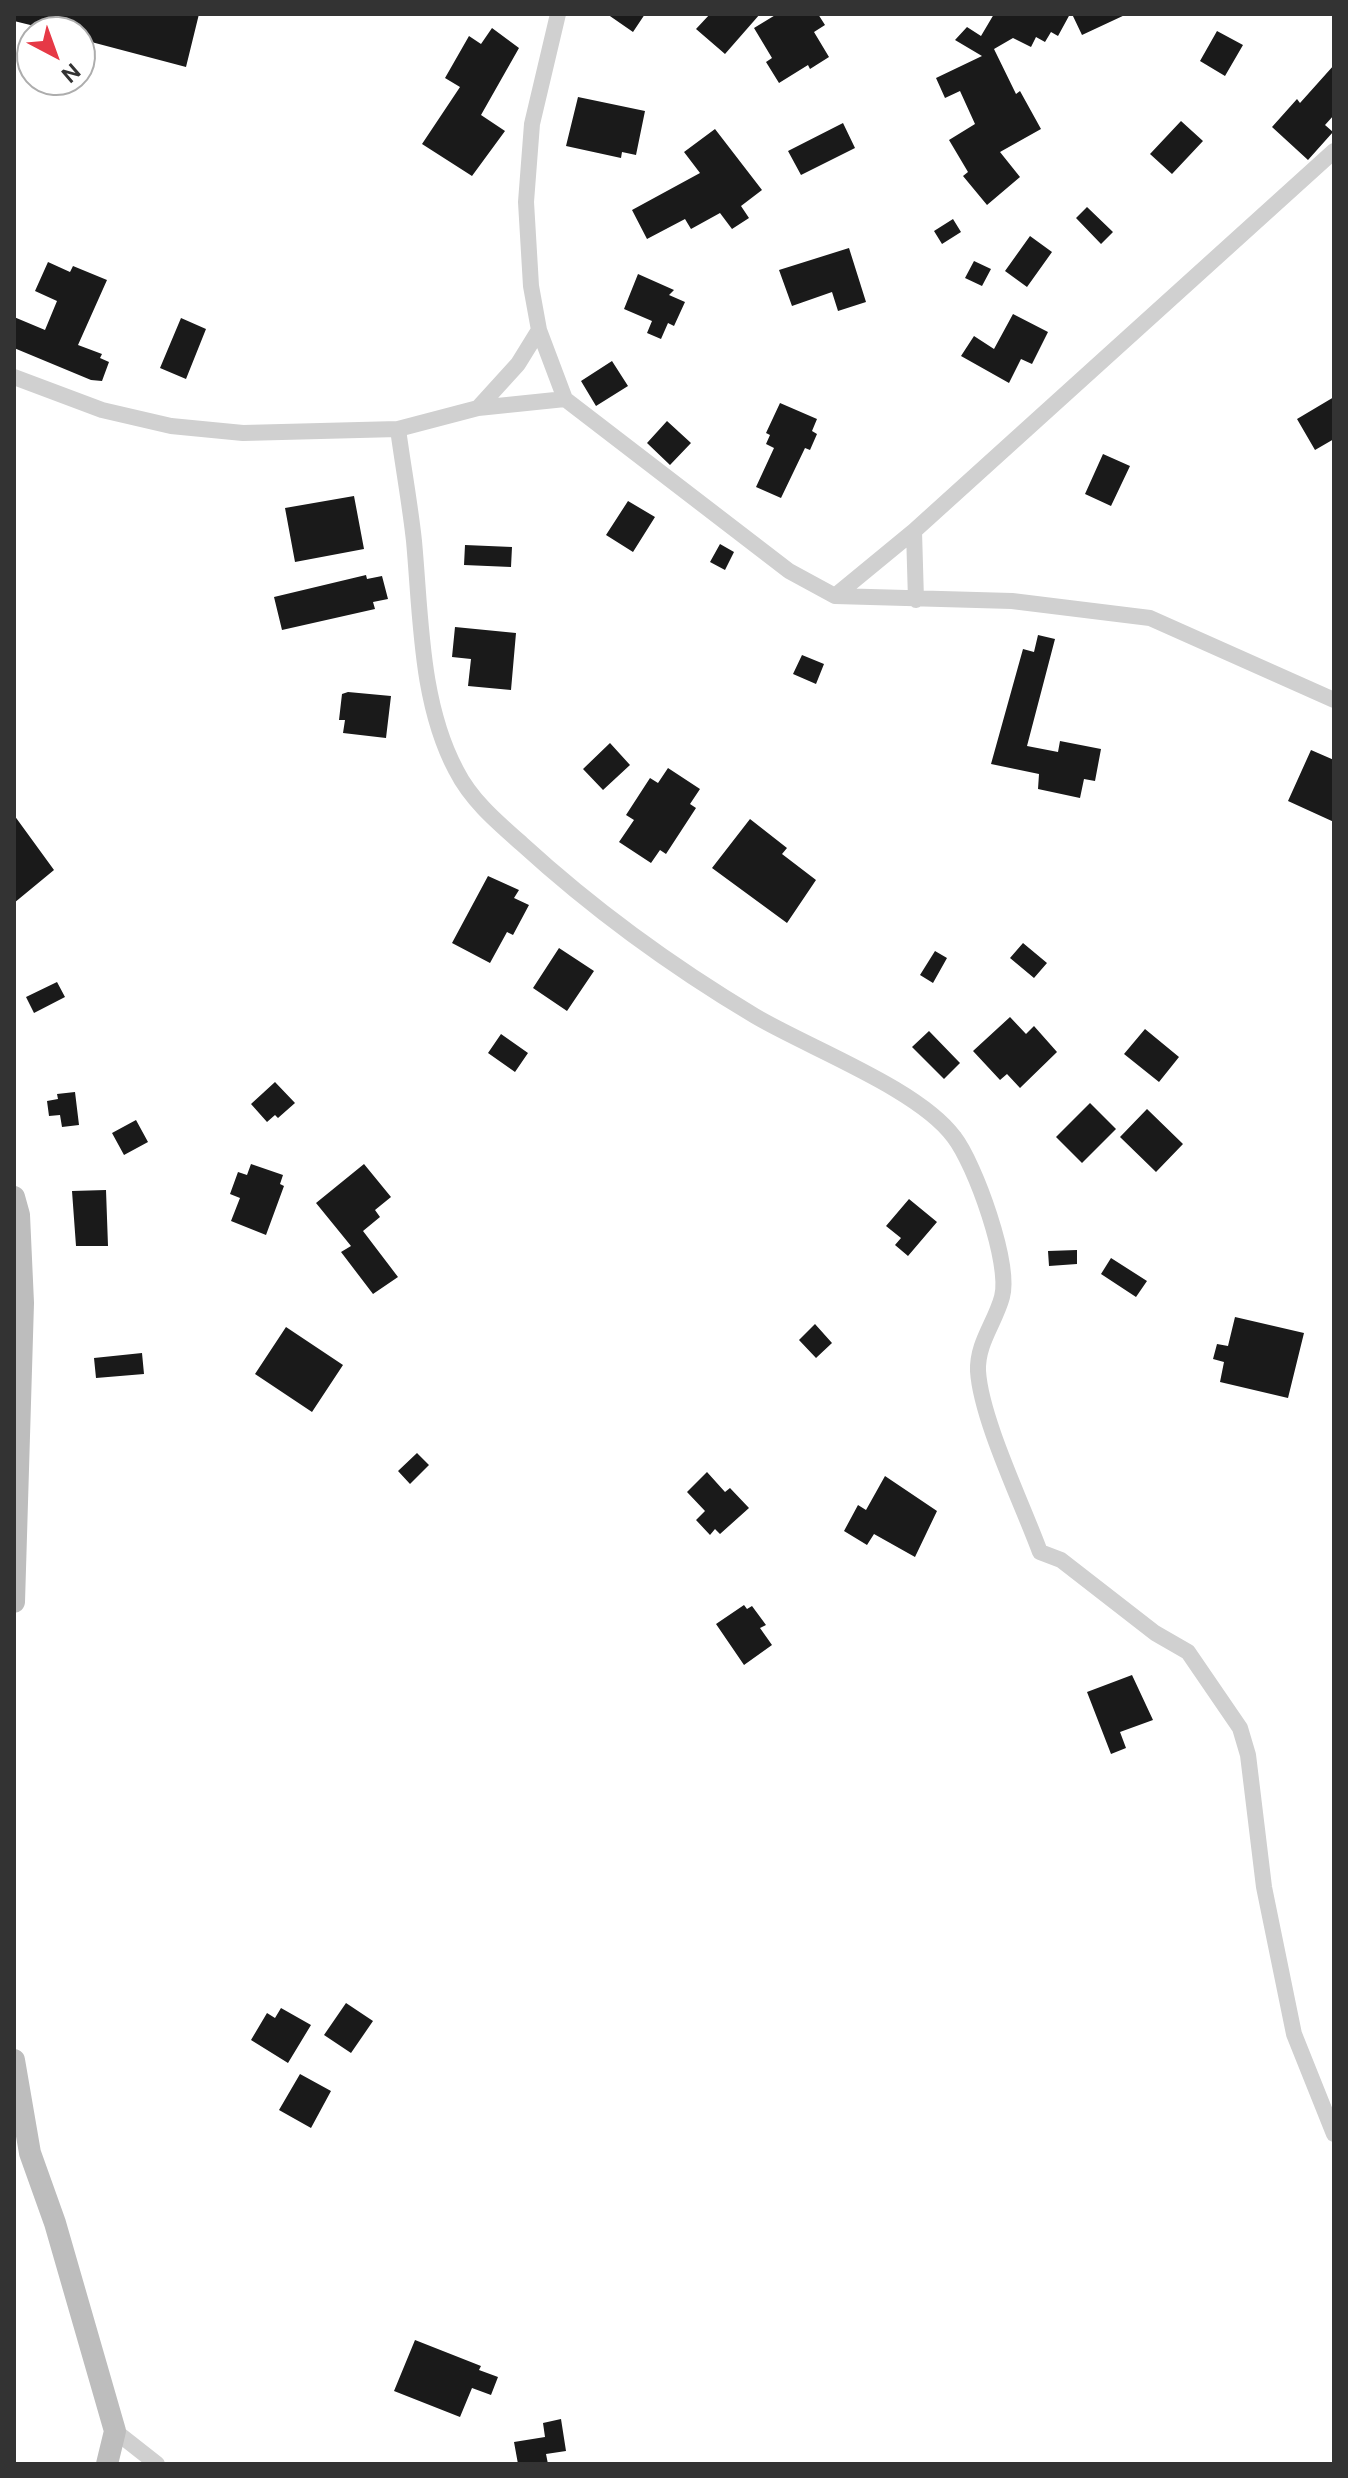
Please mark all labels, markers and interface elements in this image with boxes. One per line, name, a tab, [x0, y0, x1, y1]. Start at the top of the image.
north arrow	[16, 16, 96, 96]
text: N	[55, 57, 86, 89]

